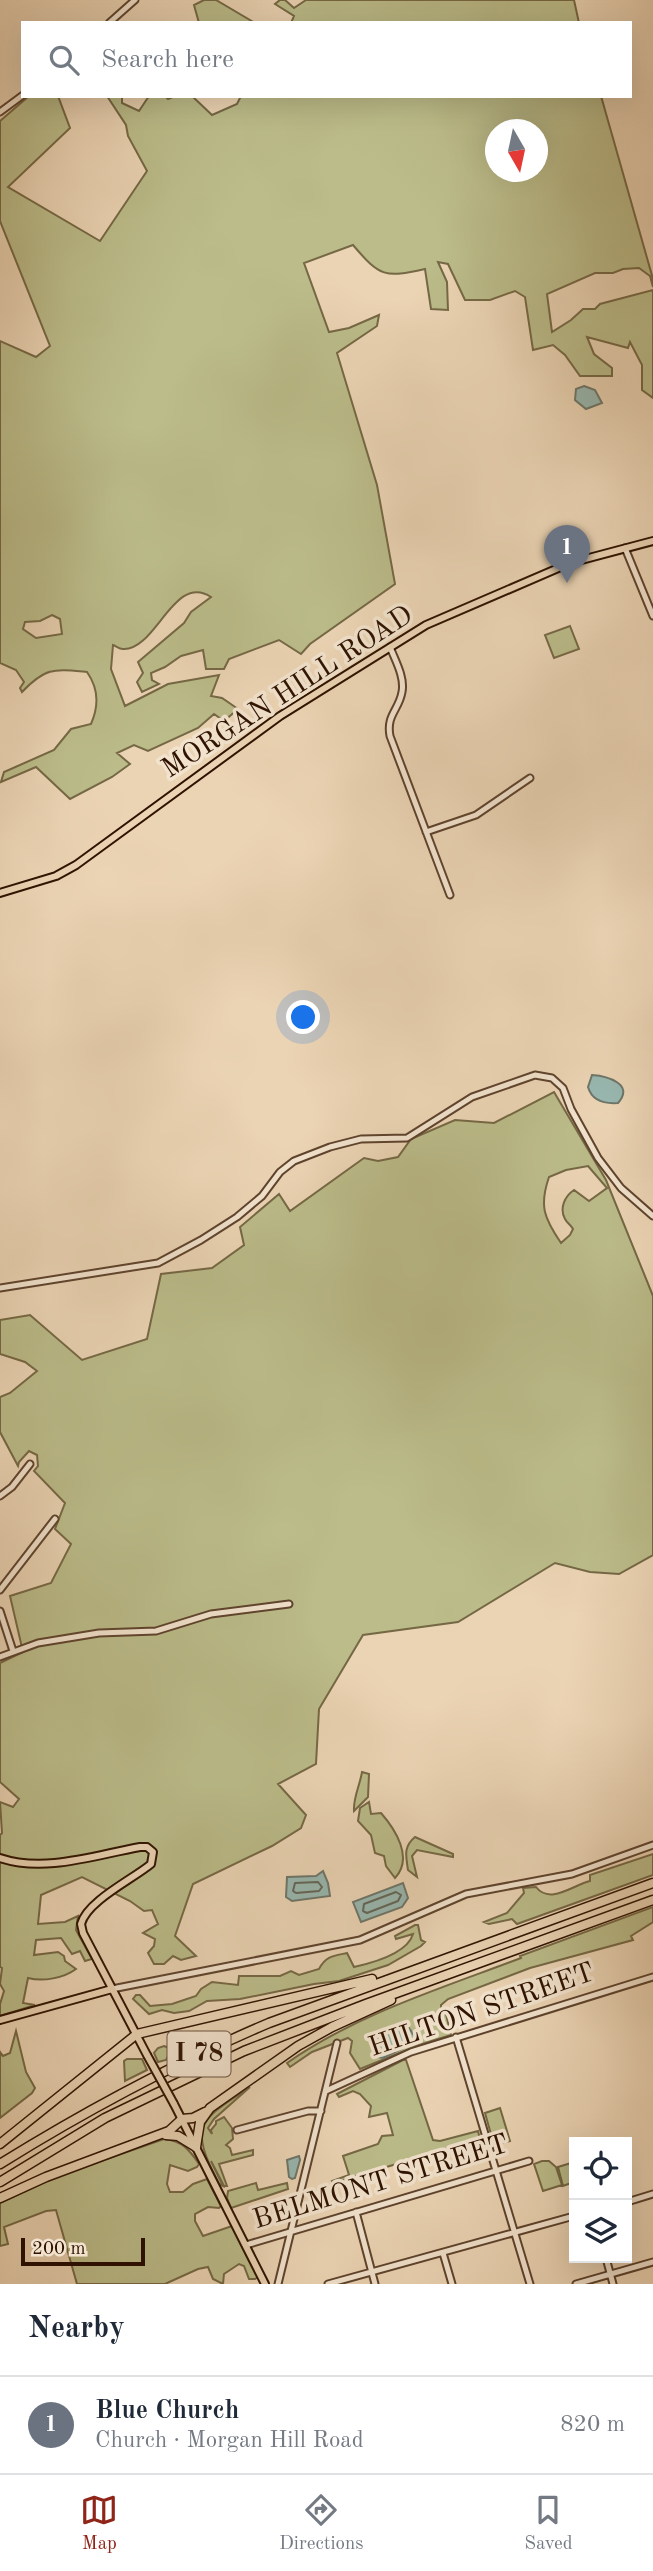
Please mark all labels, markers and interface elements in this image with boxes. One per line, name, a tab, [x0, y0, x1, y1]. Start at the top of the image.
search box	[21, 21, 632, 98]
icon: search	[45, 41, 83, 79]
text: Search here	[101, 47, 234, 73]
north arrow	[485, 119, 548, 182]
pin: 1	[544, 525, 590, 583]
street label: MORGAN HILL ROAD	[158, 602, 418, 784]
your location	[286, 1000, 320, 1034]
street label: HILTON STREET	[365, 1959, 599, 2063]
road number: I 78	[168, 2032, 230, 2076]
street label: BELMONT STREET	[250, 2131, 512, 2235]
map controls	[569, 2137, 632, 2263]
button: locate	[569, 2137, 632, 2200]
button: layers	[569, 2200, 632, 2263]
scale bar	[21, 2235, 145, 2267]
text: 200 m	[32, 2240, 85, 2259]
text: Nearby	[28, 2314, 125, 2344]
text: Blue Church	[95, 2398, 239, 2424]
text: 1	[44, 2413, 58, 2436]
text: 820 m	[560, 2413, 625, 2436]
text: Church · Morgan Hill Road	[95, 2429, 364, 2452]
tab: Map	[80, 2491, 118, 2556]
tab: Directions	[279, 2491, 364, 2556]
tab: Saved	[524, 2491, 573, 2556]

